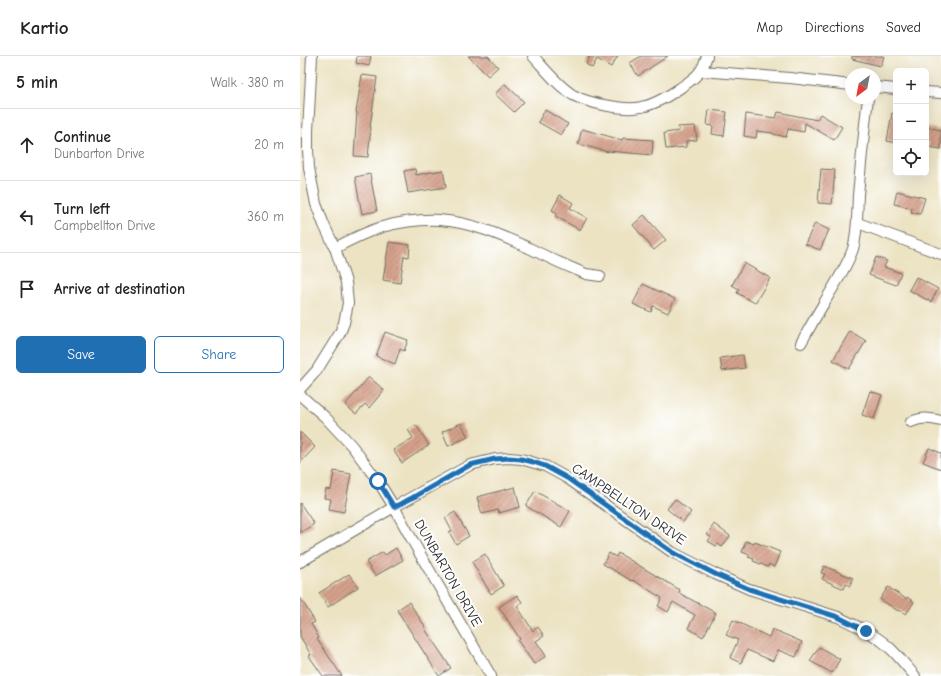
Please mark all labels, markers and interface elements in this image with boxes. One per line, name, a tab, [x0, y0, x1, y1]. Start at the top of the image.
text: Kartio	[20, 17, 69, 39]
text: Map	[756, 19, 783, 36]
text: Directions	[805, 19, 864, 36]
text: Saved	[886, 19, 921, 36]
north arrow	[845, 68, 881, 104]
map controls	[893, 68, 929, 176]
button: +	[893, 68, 929, 104]
text: 5 min	[16, 73, 58, 92]
text: Walk · 380 m	[211, 75, 284, 90]
button: −	[893, 104, 929, 140]
text: Continue	[54, 128, 111, 146]
icon: ahead	[16, 134, 38, 156]
text: 20 m	[254, 137, 284, 152]
button: locate	[893, 140, 929, 176]
text: Dunbarton Drive	[54, 146, 145, 161]
text: Turn left	[54, 200, 110, 218]
icon: left	[16, 206, 38, 228]
text: 360 m	[247, 209, 284, 224]
text: Campbellton Drive	[54, 218, 155, 233]
icon: arrive	[16, 278, 38, 300]
text: Arrive at destination	[54, 280, 185, 298]
button: Save	[16, 336, 146, 373]
button: Share	[154, 336, 284, 373]
street label: CAMPBELLTON DRIVE	[569, 459, 689, 549]
route start	[369, 472, 387, 490]
street label: DUNBARTON DRIVE	[410, 516, 486, 630]
route end	[857, 622, 875, 640]

